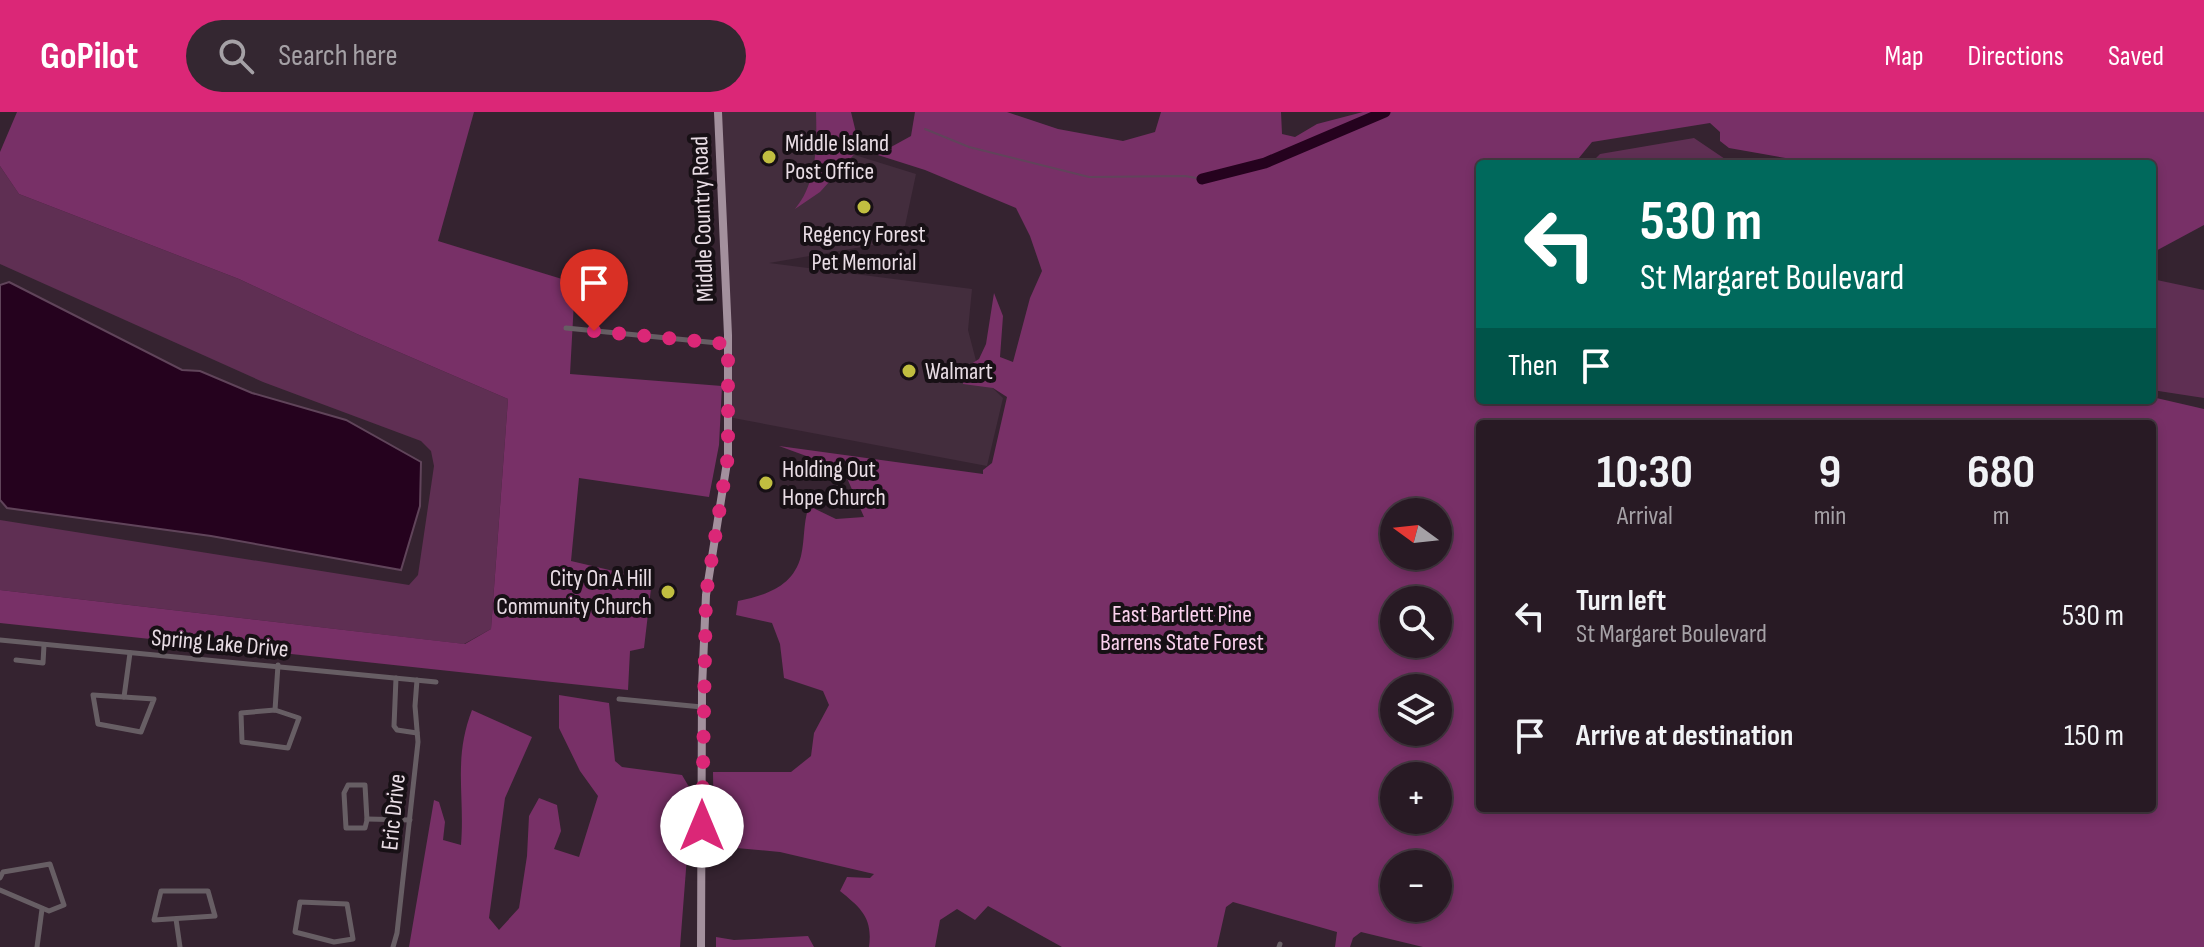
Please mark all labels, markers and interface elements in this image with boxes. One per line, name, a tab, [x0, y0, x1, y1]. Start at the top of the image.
search box	[186, 20, 746, 92]
text: GoPilot	[40, 34, 138, 79]
icon: search	[214, 34, 258, 78]
text: Search here	[278, 38, 398, 74]
text: Map	[1885, 40, 1924, 73]
text: Directions	[1968, 40, 2064, 73]
text: Saved	[2108, 40, 2164, 73]
place label: Middle Island Post Office	[785, 129, 889, 186]
street label: Middle Country Road	[685, 136, 720, 302]
marker: Middle Island Post Office	[760, 148, 778, 166]
text: 530 m	[1640, 189, 1762, 256]
icon: left	[1508, 192, 1612, 296]
marker: Regency Forest Pet Memorial	[855, 198, 873, 216]
place label: Regency Forest Pet Memorial	[802, 220, 926, 277]
pin	[560, 249, 628, 331]
text: St Margaret Boulevard	[1640, 257, 1904, 300]
icon: arrive	[572, 261, 616, 305]
icon: arrive	[1574, 344, 1618, 388]
text: Then	[1508, 348, 1558, 384]
place label: Walmart	[925, 357, 993, 386]
marker: Walmart	[900, 362, 918, 380]
text: 10:30	[1597, 444, 1693, 501]
text: 9	[1819, 444, 1841, 501]
text: 680	[1967, 444, 2035, 501]
place label: Holding Out Hope Church	[782, 455, 886, 512]
marker: Holding Out Hope Church	[757, 474, 775, 492]
north arrow	[1380, 498, 1452, 570]
map controls	[1380, 498, 1452, 922]
text: Arrival	[1617, 501, 1673, 532]
text: min	[1814, 501, 1846, 532]
text: m	[1993, 501, 2010, 532]
place label: City On A Hill Community Church	[496, 564, 652, 621]
marker: City On A Hill Community Church	[659, 583, 677, 601]
text: Turn left	[1576, 583, 1666, 619]
button: search	[1380, 586, 1452, 658]
icon: left	[1508, 594, 1552, 638]
text: 530 m	[2062, 598, 2124, 634]
park label: East Bartlett Pine Barrens State Forest	[1100, 600, 1264, 657]
text: St Margaret Boulevard	[1576, 619, 1767, 650]
street label: Spring Lake Drive	[150, 623, 290, 664]
button: layers	[1380, 674, 1452, 746]
icon: arrive	[1508, 714, 1552, 758]
text: Arrive at destination	[1576, 718, 1793, 754]
text: 150 m	[2064, 718, 2124, 754]
button: +	[1380, 762, 1452, 834]
street label: Eric Drive	[375, 772, 412, 852]
position arrow	[660, 784, 744, 868]
button: −	[1380, 850, 1452, 922]

